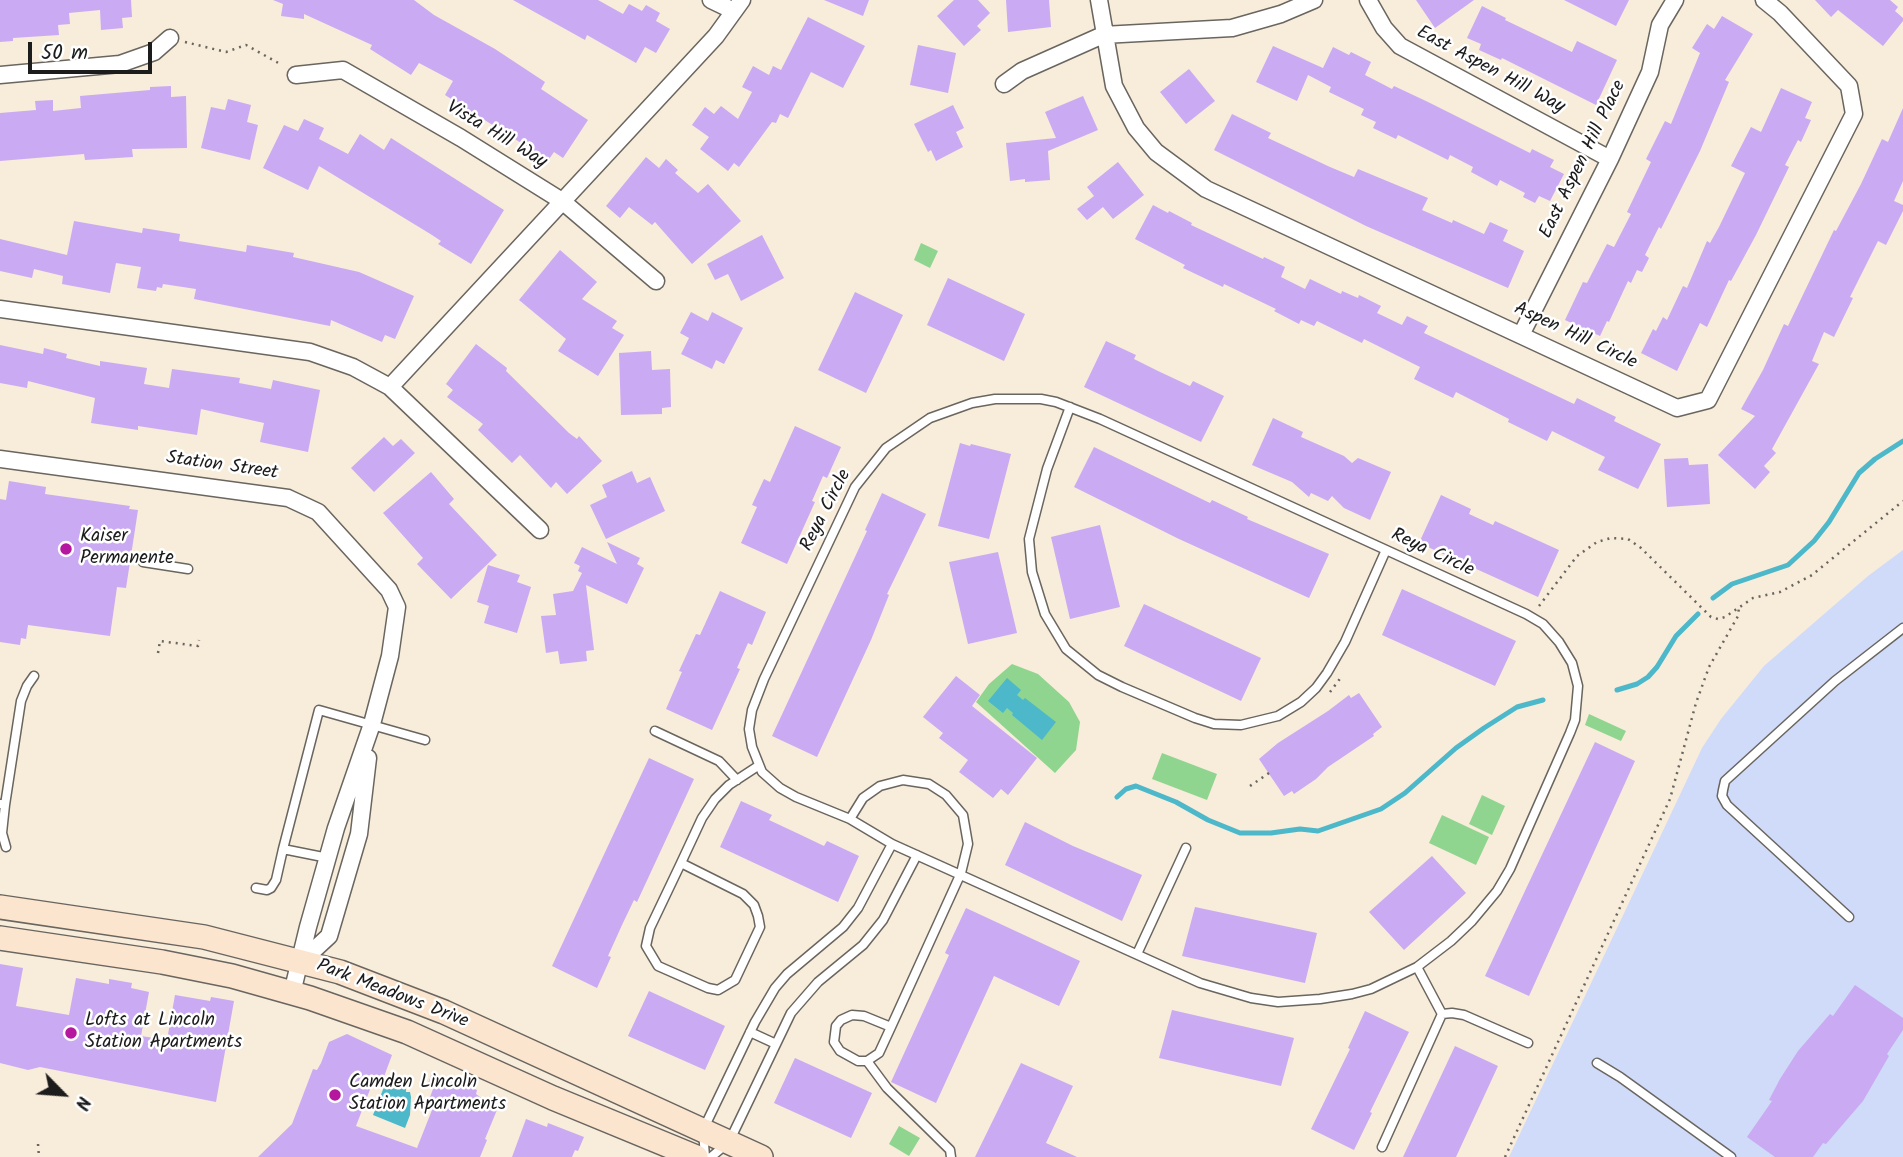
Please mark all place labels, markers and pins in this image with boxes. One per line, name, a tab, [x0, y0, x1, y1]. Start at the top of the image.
place label: Kaiser Permanente	[80, 527, 174, 571]
marker: Kaiser Permanente	[58, 541, 74, 557]
place label: Lofts at Lincoln Station Apartments	[85, 1011, 242, 1055]
marker: Lofts at Lincoln Station Apartments	[63, 1025, 79, 1041]
place label: Camden Lincoln Station Apartments	[349, 1073, 506, 1117]
marker: Camden Lincoln Station Apartments	[327, 1087, 343, 1103]

